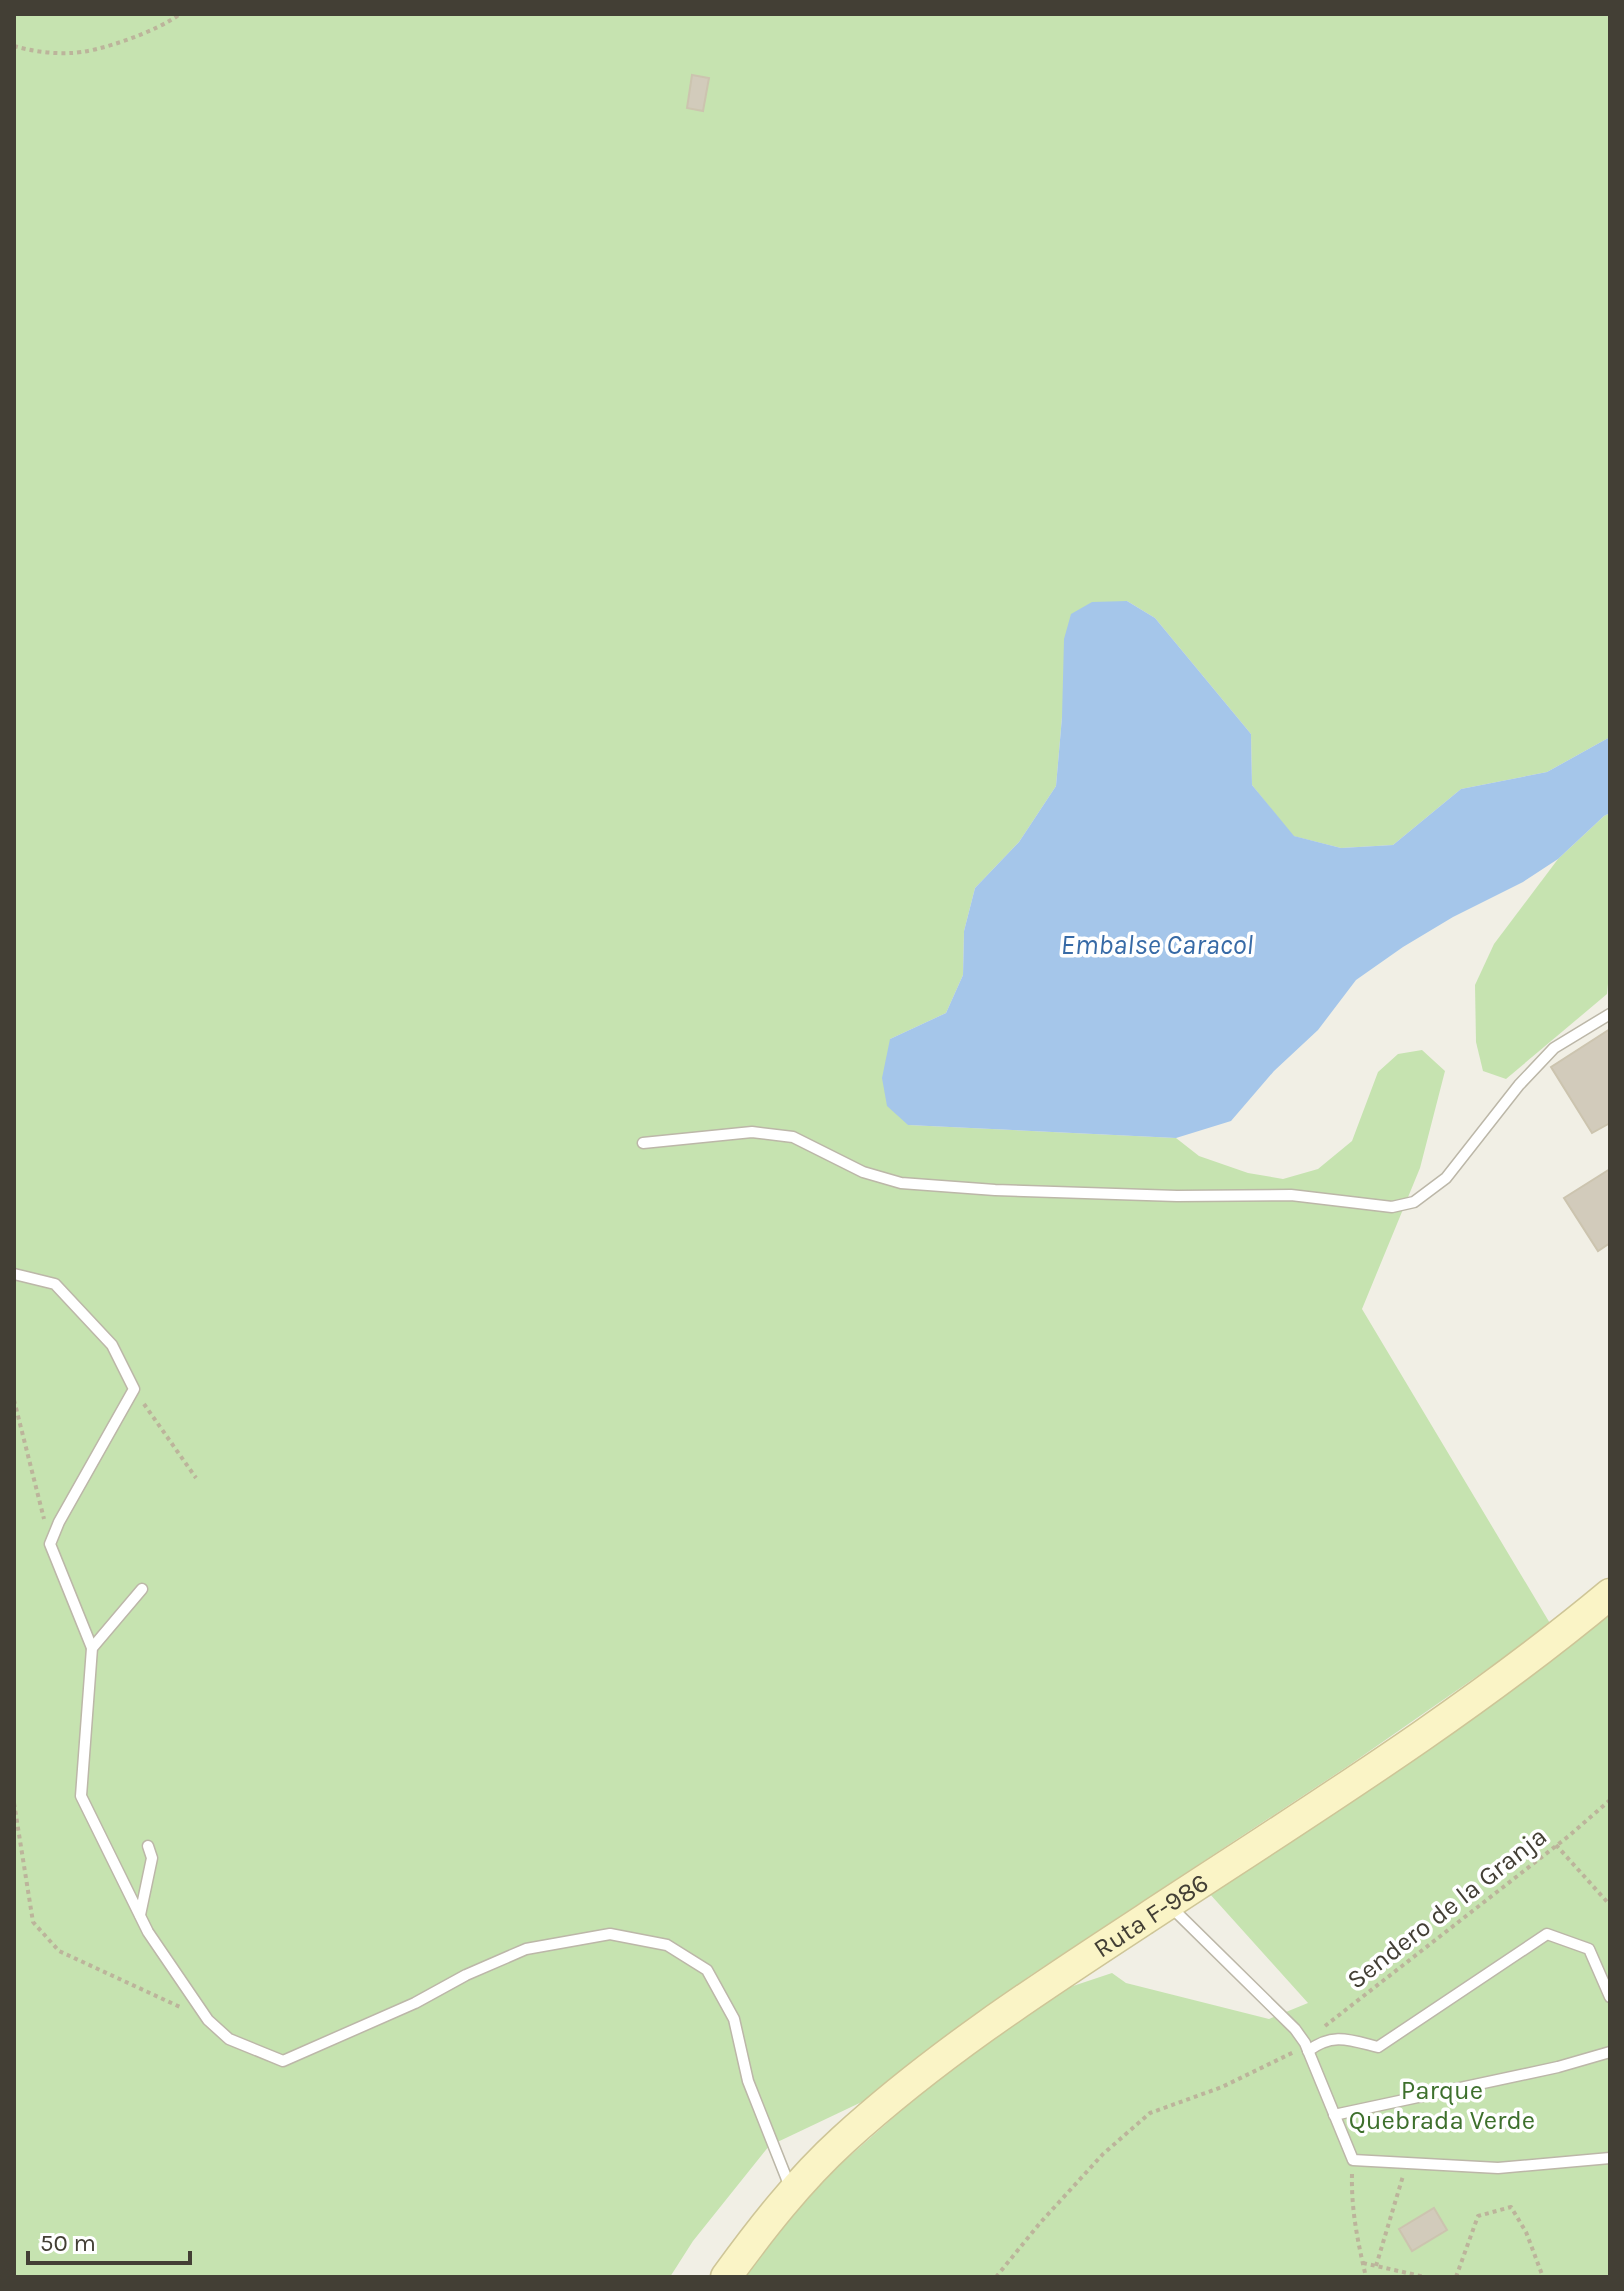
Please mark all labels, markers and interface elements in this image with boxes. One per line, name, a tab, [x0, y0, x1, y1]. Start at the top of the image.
water label: Embalse Caracol	[1061, 928, 1253, 961]
street label: Sendero de la Granja	[1341, 1820, 1553, 1996]
street label: Ruta F-986	[1088, 1867, 1214, 1964]
park label: Parque Quebrada Verde	[1349, 2075, 1535, 2136]
scale bar	[28, 2215, 190, 2265]
text: 50 m	[40, 2229, 96, 2257]

